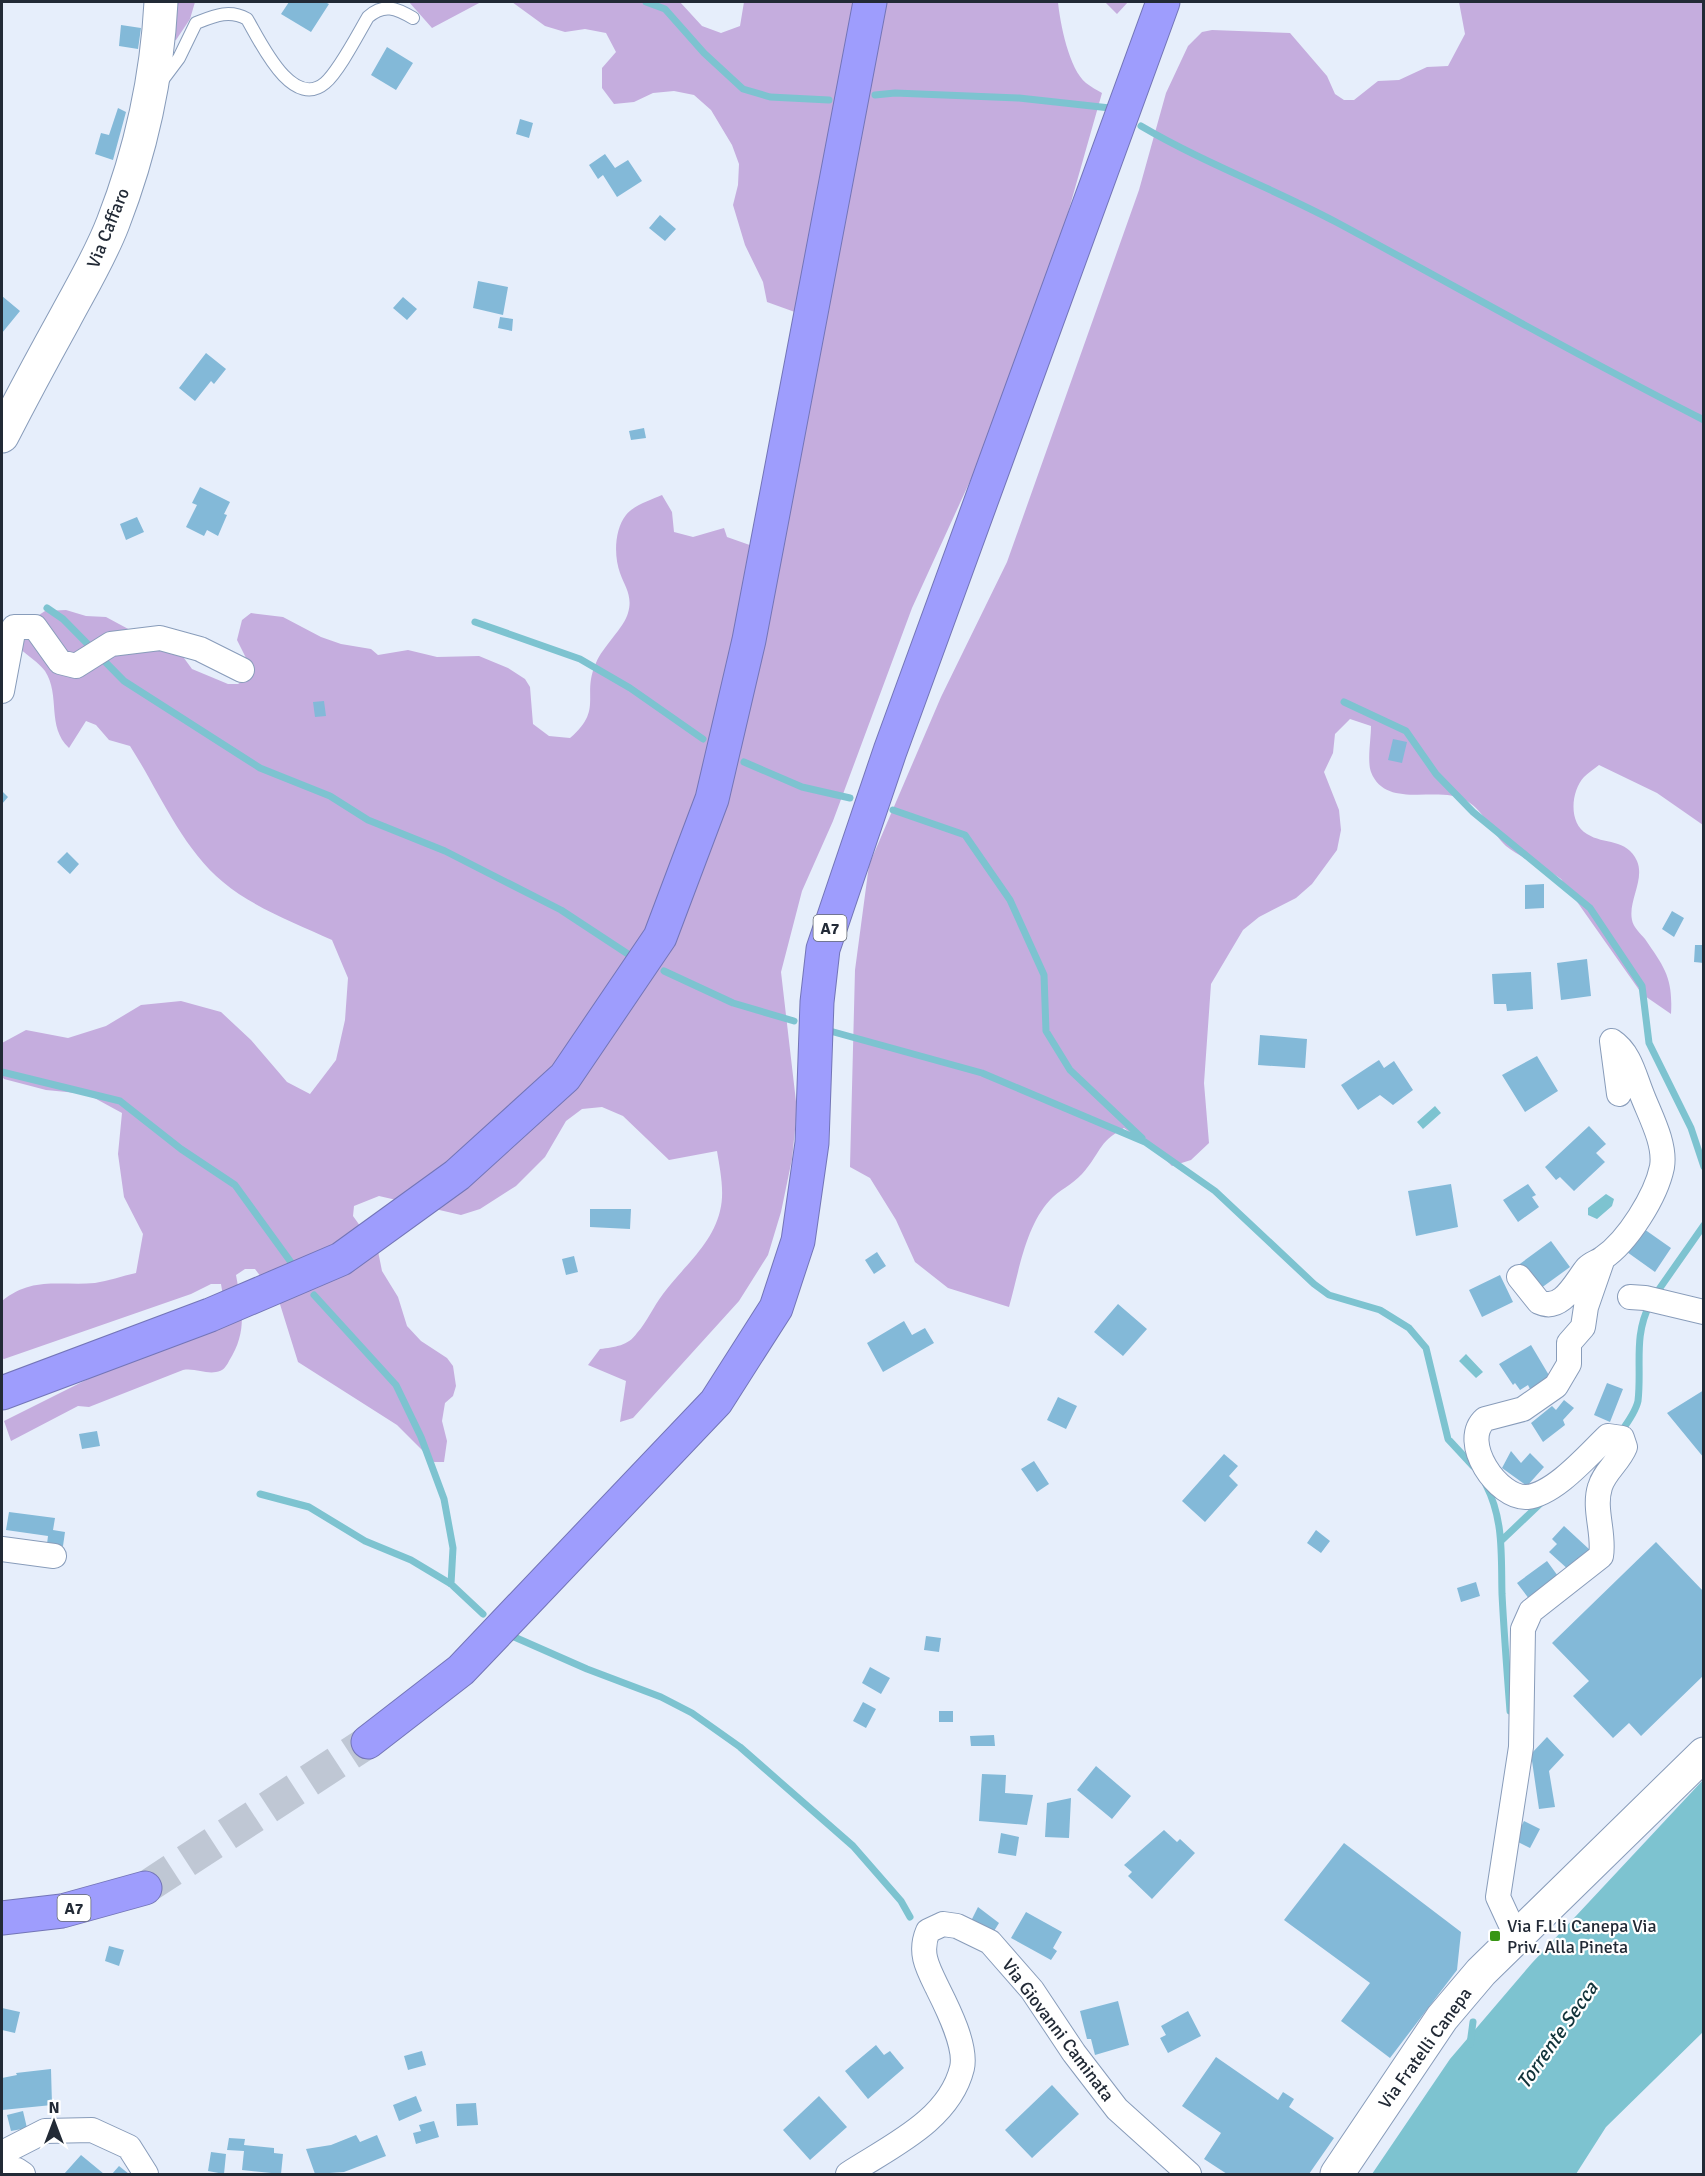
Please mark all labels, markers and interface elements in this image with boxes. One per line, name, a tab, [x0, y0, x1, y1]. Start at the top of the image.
street label: Via Caffaro	[82, 185, 134, 271]
road number: A7	[814, 915, 846, 941]
road number: A7	[58, 1895, 90, 1921]
place label: Via F.Lli Canepa Via Priv. Alla Pineta	[1507, 1915, 1657, 1958]
marker: Via F.Lli Canepa Via Priv. Alla Pineta	[1488, 1929, 1502, 1943]
street label: Via Giovanni Caminata	[997, 1954, 1119, 2106]
water label: Torrente Secca	[1511, 1976, 1604, 2094]
street label: Via Fratelli Canepa	[1374, 1983, 1476, 2113]
north arrow	[24, 2092, 84, 2152]
text: N	[48, 2098, 60, 2118]

